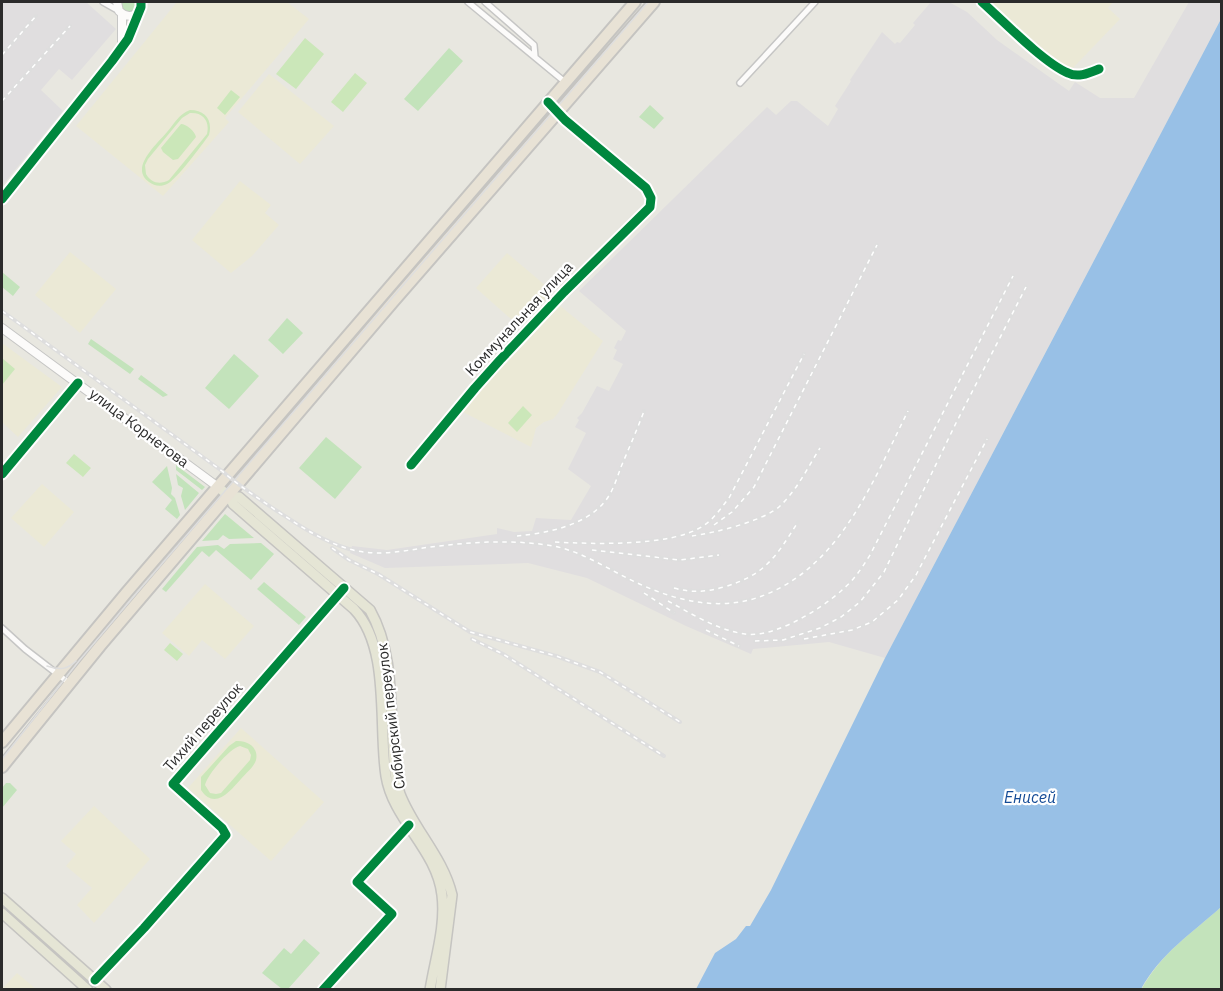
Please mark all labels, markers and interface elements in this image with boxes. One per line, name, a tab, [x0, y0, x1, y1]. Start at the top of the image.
street label: Коммунальная улица	[461, 257, 577, 380]
street label: улица Корнетова	[86, 384, 193, 471]
street label: Сибирский переулок	[372, 642, 409, 790]
street label: Тихий переулок	[159, 678, 246, 775]
water label: Енисей	[1004, 787, 1056, 807]

